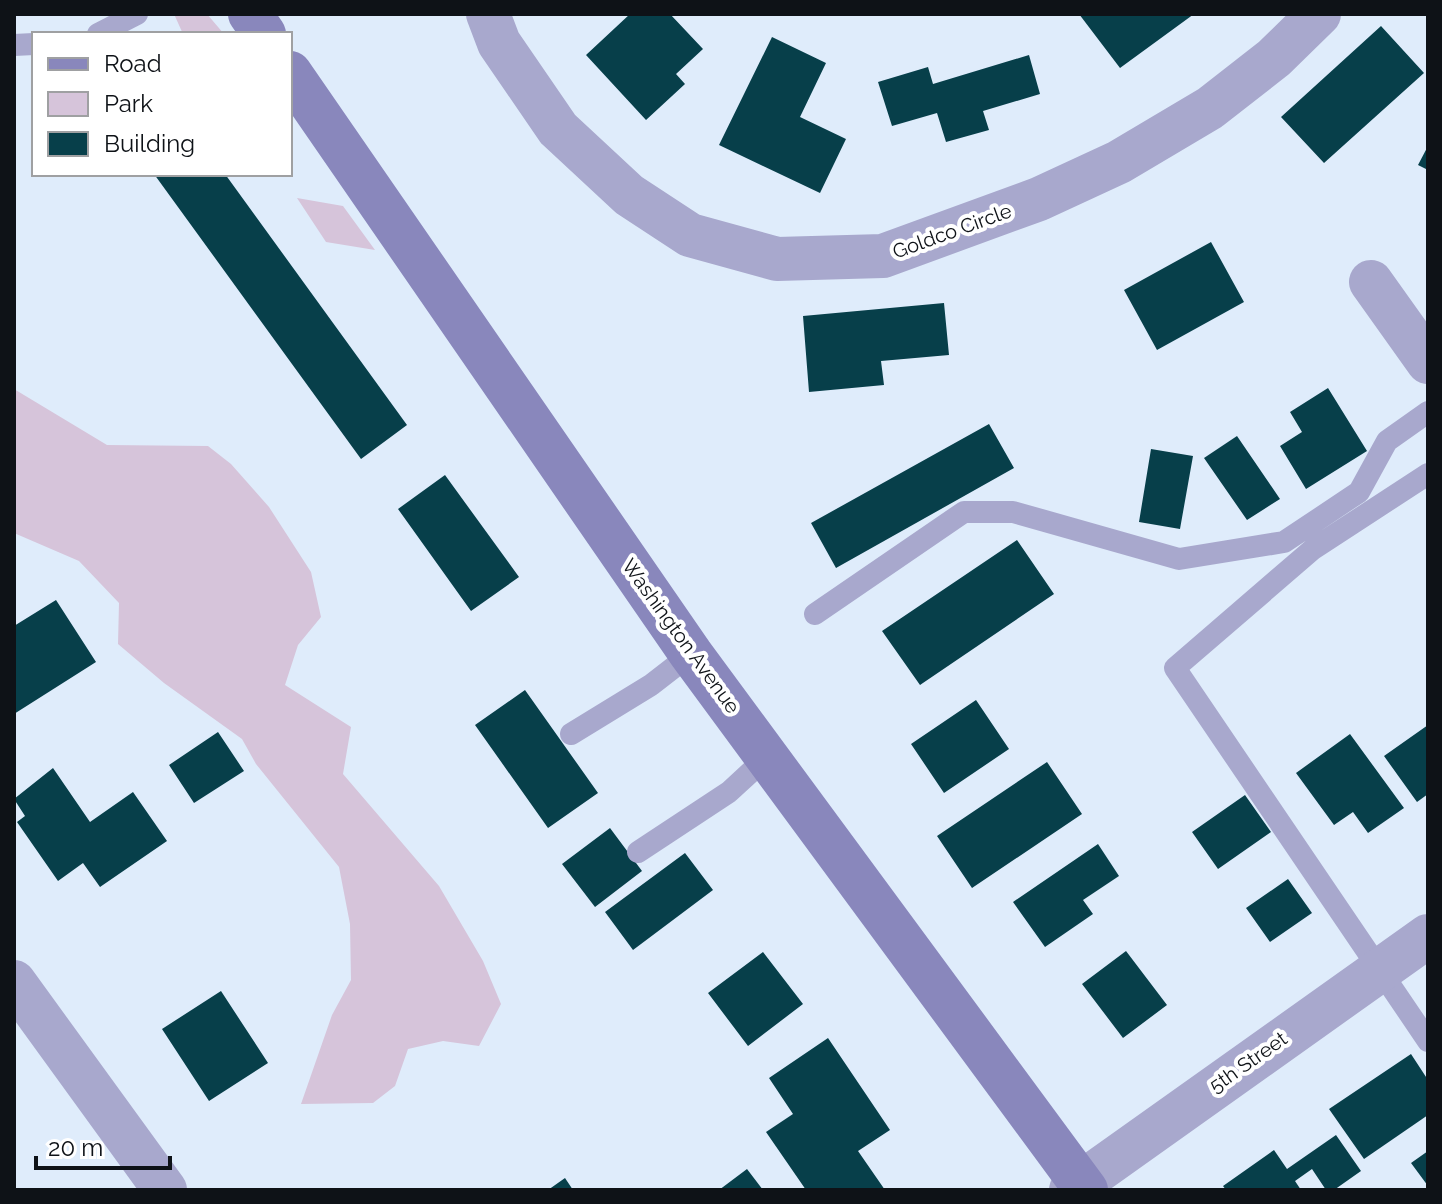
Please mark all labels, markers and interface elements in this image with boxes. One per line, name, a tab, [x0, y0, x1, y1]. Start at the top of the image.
legend	[32, 32, 292, 176]
text: Road	[104, 49, 162, 78]
text: Park	[104, 89, 153, 118]
text: Building	[104, 129, 195, 158]
street label: Goldco Circle	[889, 198, 1015, 264]
street label: Washington Avenue	[617, 554, 745, 718]
street label: 5th Street	[1204, 1026, 1292, 1098]
scale bar	[36, 1120, 170, 1170]
text: 20 m	[48, 1133, 103, 1162]

